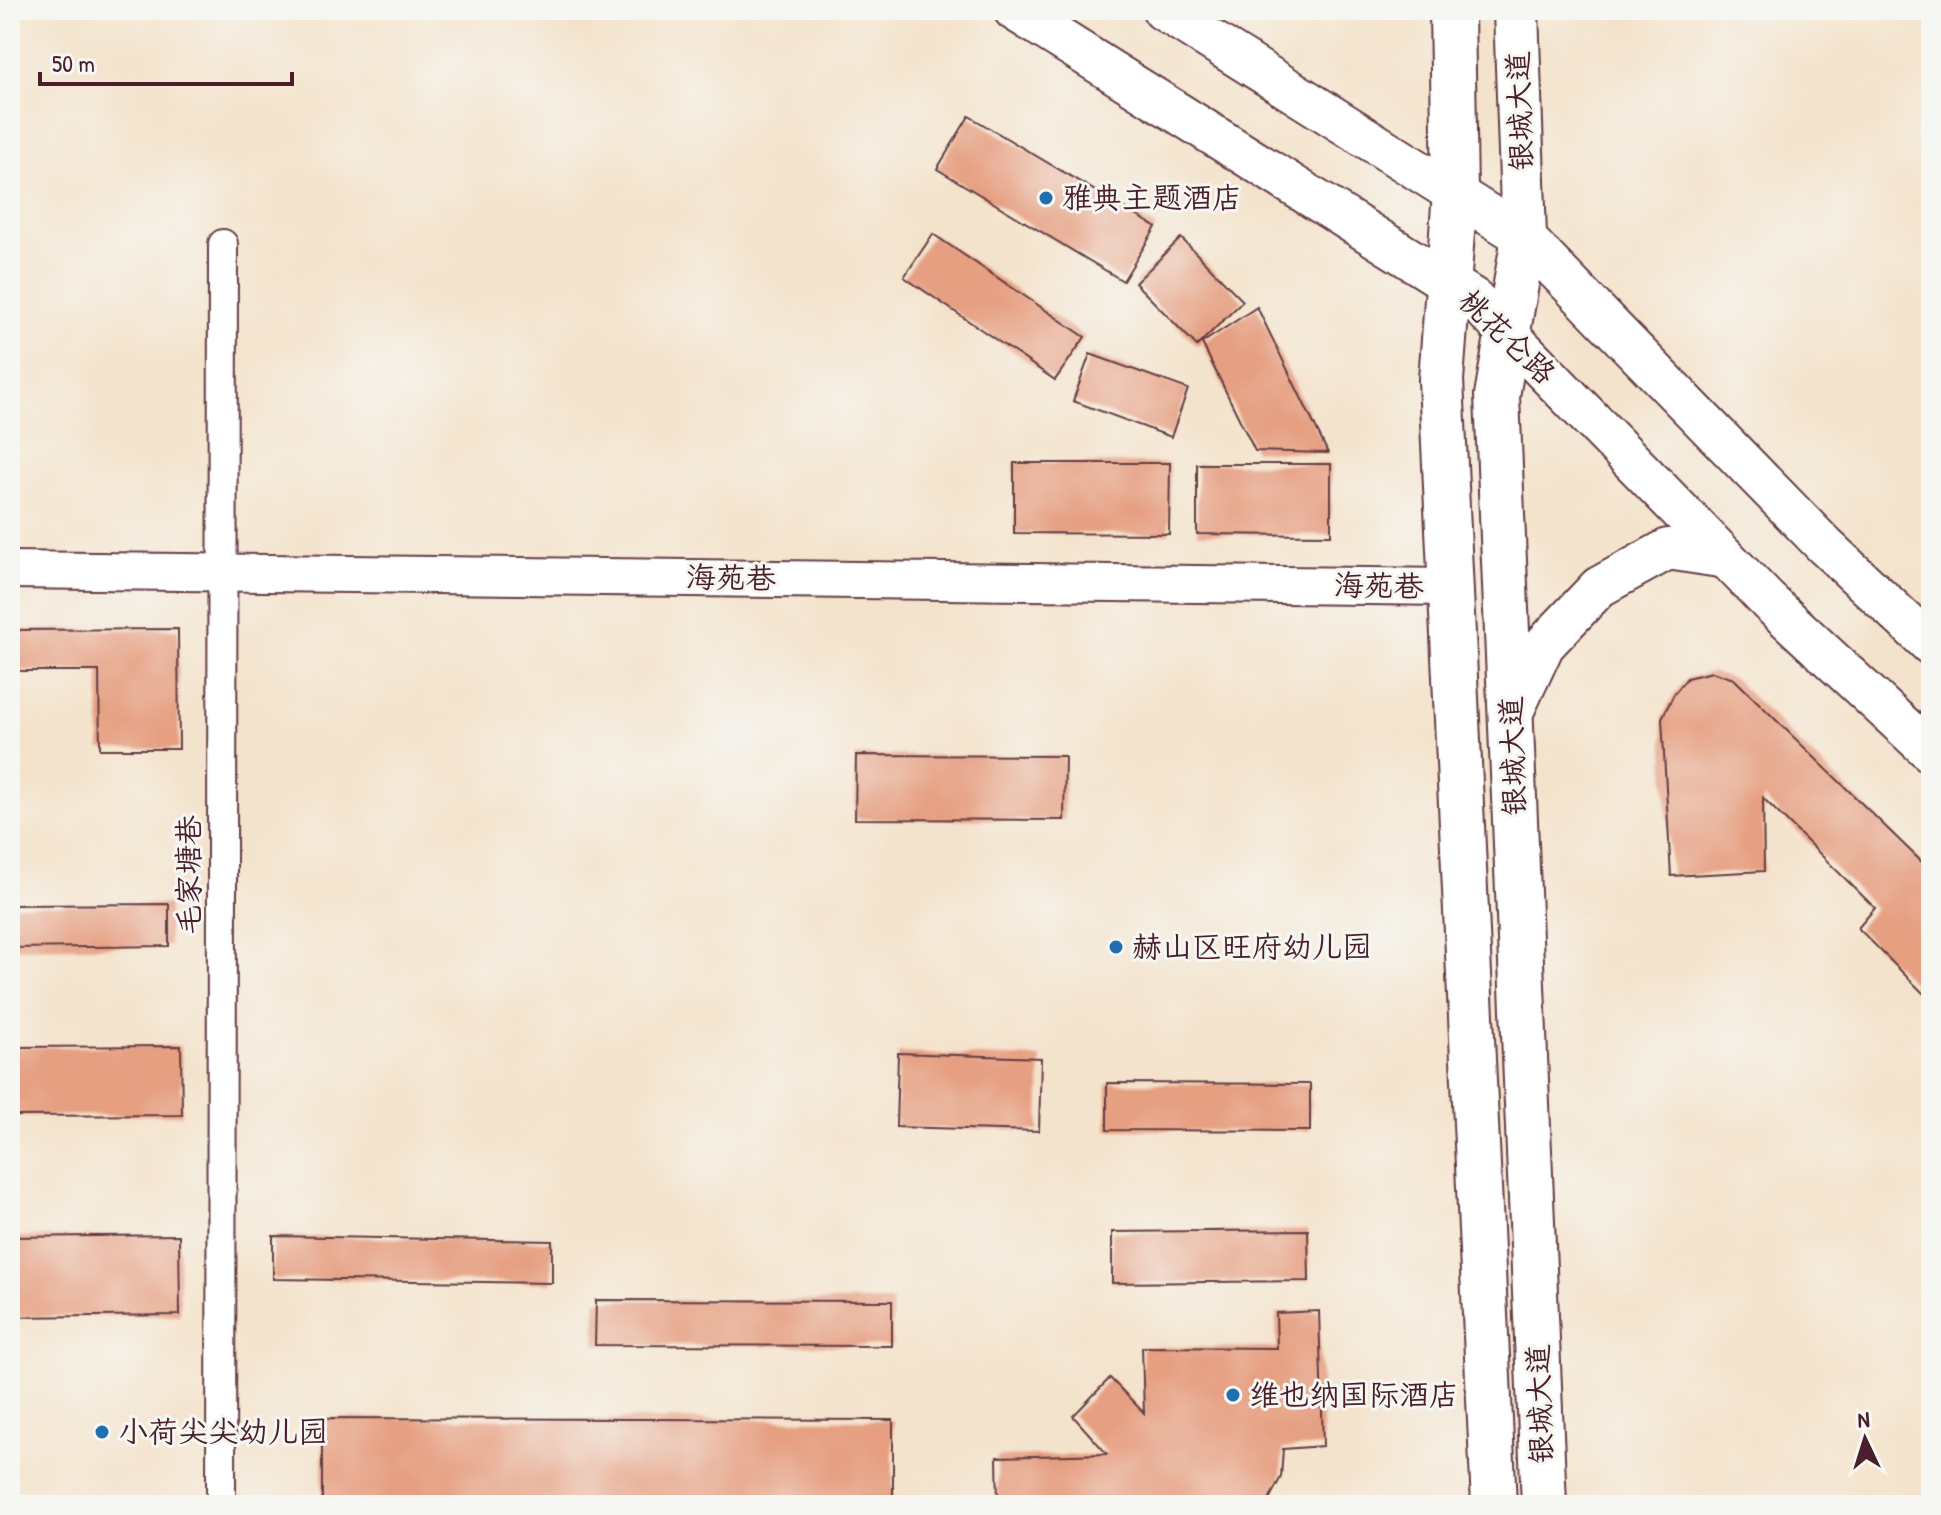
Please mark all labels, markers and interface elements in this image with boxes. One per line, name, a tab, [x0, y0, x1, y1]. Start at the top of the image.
scale bar	[40, 36, 292, 86]
text: 50 m	[52, 47, 95, 79]
street label: 银城大道	[1497, 50, 1541, 172]
place label: 雅典主题酒店	[1062, 177, 1242, 217]
marker: 雅典主题酒店	[1037, 189, 1055, 207]
street label: 桃花仑路	[1451, 280, 1565, 392]
street label: 海苑巷	[686, 556, 776, 598]
street label: 海苑巷	[1334, 564, 1424, 606]
street label: 银城大道	[1490, 695, 1534, 817]
street label: 毛家塘巷	[168, 815, 208, 935]
place label: 赫山区旺府幼儿园	[1132, 926, 1372, 966]
marker: 赫山区旺府幼儿园	[1107, 938, 1125, 956]
street label: 银城大道	[1517, 1343, 1561, 1465]
place label: 维也纳国际酒店	[1249, 1374, 1459, 1414]
marker: 维也纳国际酒店	[1224, 1386, 1242, 1404]
north arrow	[1825, 1399, 1905, 1479]
text: N	[1857, 1404, 1871, 1434]
place label: 小荷尖尖幼儿园	[118, 1411, 328, 1451]
marker: 小荷尖尖幼儿园	[93, 1423, 111, 1441]

